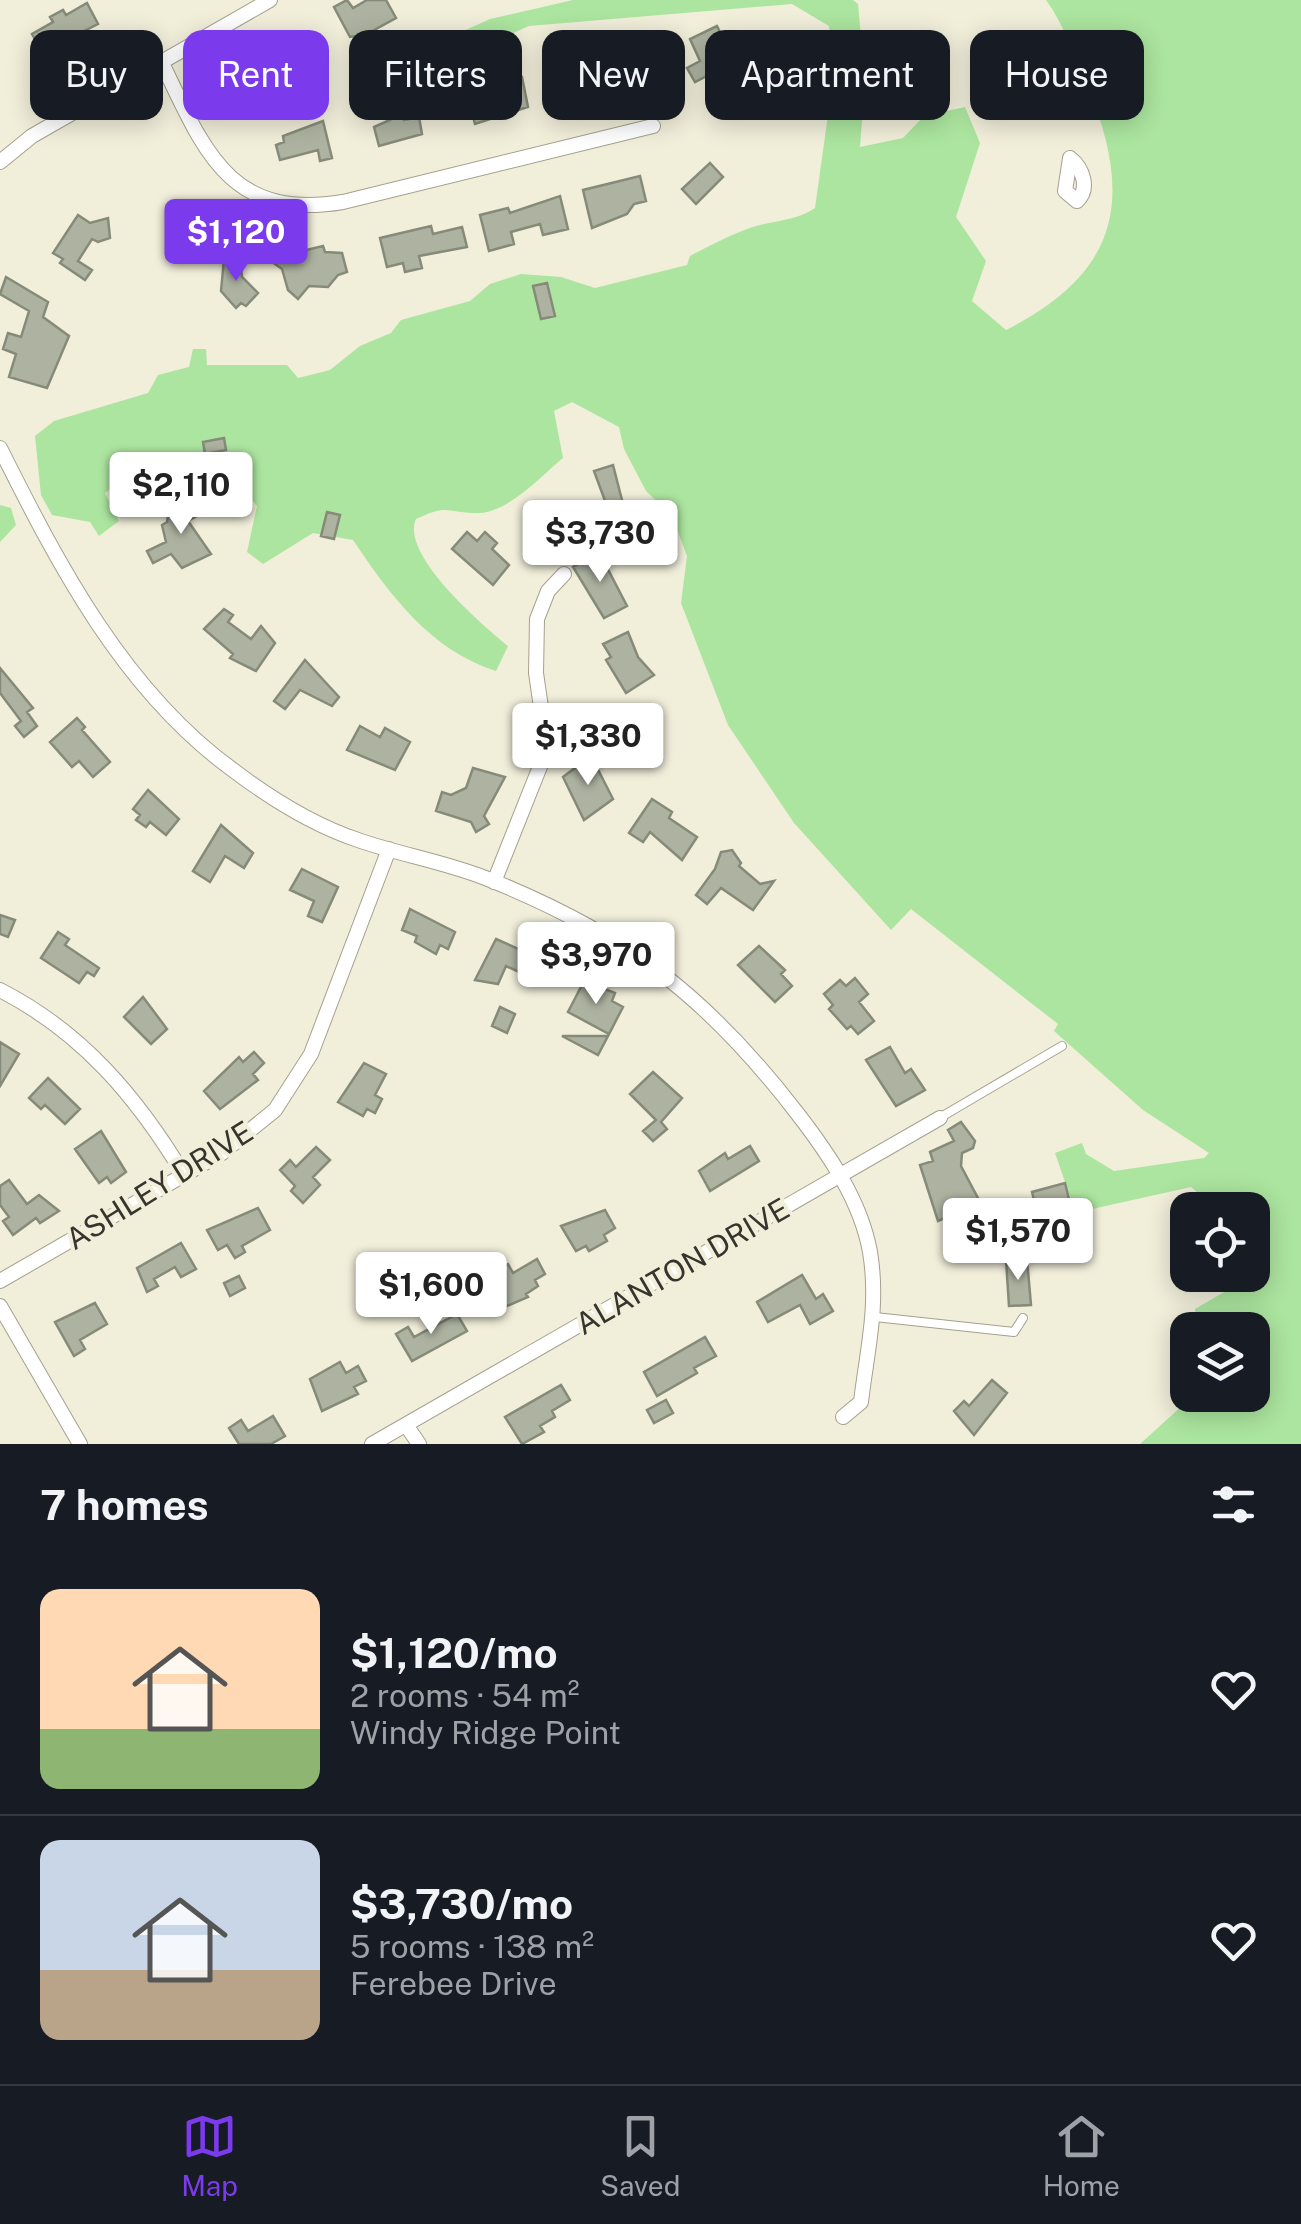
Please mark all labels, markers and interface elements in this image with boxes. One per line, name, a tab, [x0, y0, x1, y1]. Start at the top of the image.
chip: Buy	[30, 30, 163, 120]
chip: Rent	[183, 30, 329, 120]
chip: Filters	[349, 30, 522, 120]
chip: New	[542, 30, 685, 120]
chip: Apartment	[705, 30, 950, 120]
chip: House	[970, 30, 1144, 120]
pin: $1,120	[155, 199, 317, 284]
text: $1,120	[187, 213, 285, 250]
pin: $2,110	[100, 452, 262, 537]
text: $2,110	[132, 466, 230, 503]
pin: $3,730	[519, 500, 681, 585]
text: $3,730	[545, 514, 655, 551]
pin: $1,330	[507, 703, 669, 788]
text: $1,330	[534, 717, 642, 754]
pin: $3,970	[515, 922, 677, 1007]
text: $3,970	[540, 936, 652, 973]
street label: ASHLEY DRIVE	[59, 1113, 259, 1257]
street label: ALANTON DRIVE	[569, 1190, 795, 1342]
map controls	[1170, 1192, 1270, 1412]
button: locate	[1170, 1192, 1270, 1292]
pin: $1,570	[937, 1198, 1099, 1283]
text: $1,570	[965, 1212, 1071, 1249]
pin: $1,600	[350, 1252, 512, 1337]
text: $1,600	[378, 1266, 484, 1303]
button: layers	[1170, 1312, 1270, 1412]
icon: filters	[1206, 1477, 1261, 1532]
text: 7 homes	[40, 1480, 209, 1529]
text: $1,120/mo	[350, 1628, 558, 1677]
icon: home	[120, 1629, 240, 1749]
icon: heart	[1206, 1662, 1261, 1717]
text: 2 rooms · 54 m²	[350, 1677, 579, 1714]
text: Windy Ridge Point	[350, 1714, 621, 1751]
text: $3,730/mo	[350, 1879, 573, 1928]
icon: home	[120, 1880, 240, 2000]
icon: heart	[1206, 1913, 1261, 1968]
text: 5 rooms · 138 m²	[350, 1928, 594, 1965]
text: Ferebee Drive	[350, 1965, 557, 2002]
tab: Map	[181, 2109, 238, 2202]
tab: Saved	[600, 2109, 680, 2202]
tab: Home	[1043, 2109, 1120, 2202]

